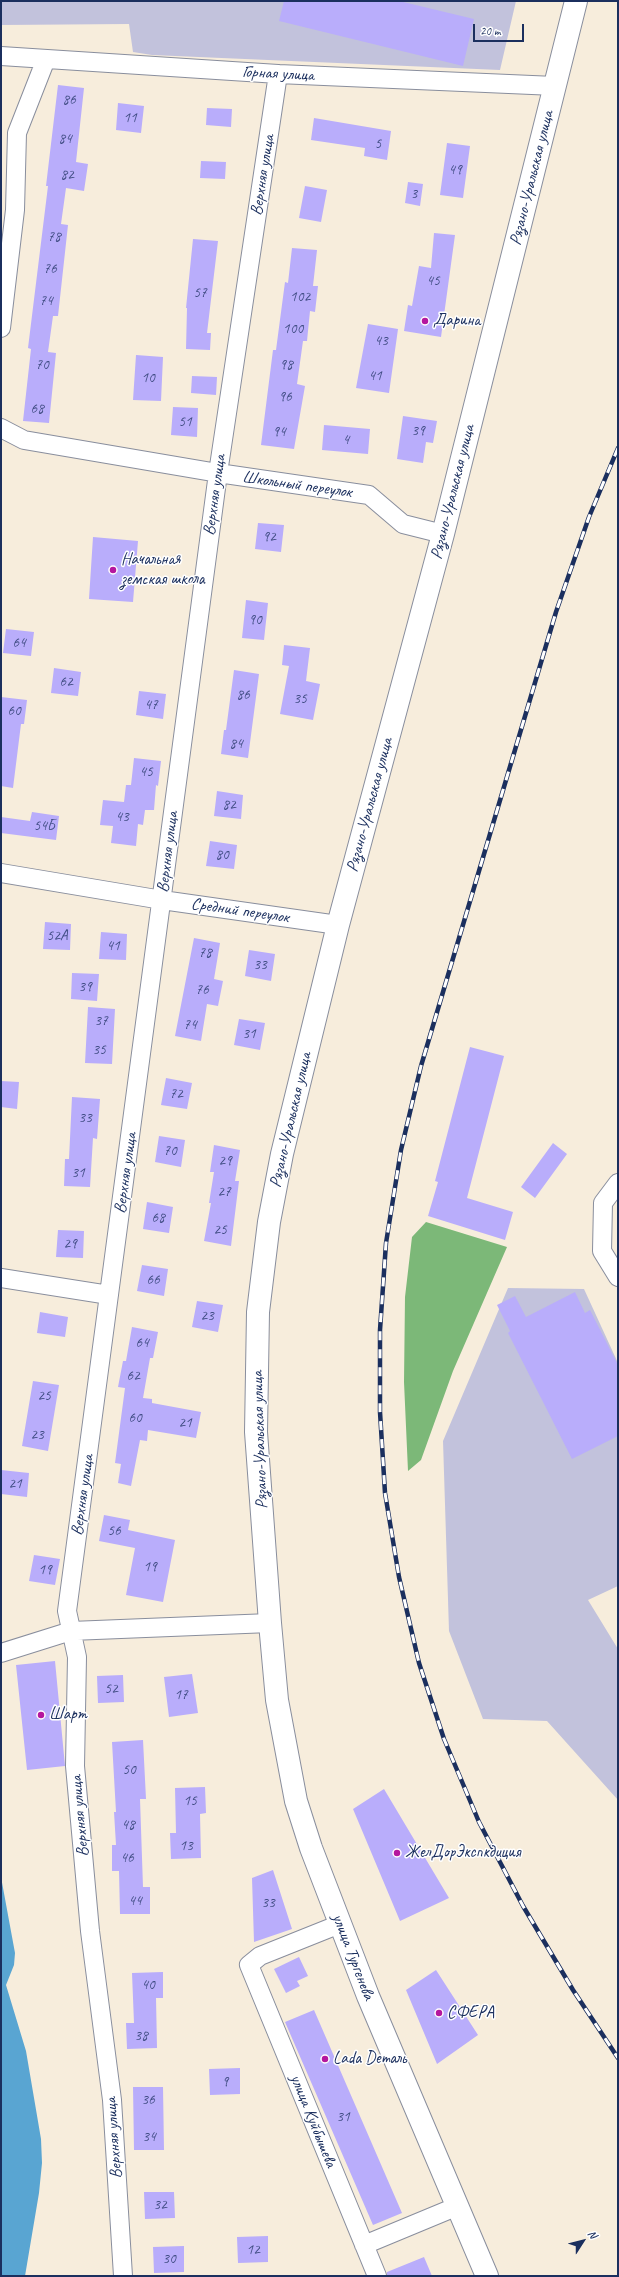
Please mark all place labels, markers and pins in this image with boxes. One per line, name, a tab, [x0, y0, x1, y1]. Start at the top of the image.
place label: Дарина	[433, 311, 480, 331]
marker: Дарина	[420, 316, 430, 326]
place label: Начальная земская школа	[121, 550, 205, 590]
marker: Начальная земская школа	[108, 565, 118, 575]
place label: Шарт	[49, 1705, 87, 1725]
marker: Шарт	[36, 1710, 46, 1720]
place label: ЖелДорЭкспкдиция	[405, 1843, 521, 1863]
marker: ЖелДорЭкспкдиция	[392, 1848, 402, 1858]
place label: СФЕРА	[447, 2003, 494, 2023]
marker: СФЕРА	[434, 2008, 444, 2018]
place label: Lada Dеталь	[333, 2049, 406, 2069]
marker: Lada Dеталь	[320, 2054, 330, 2064]

